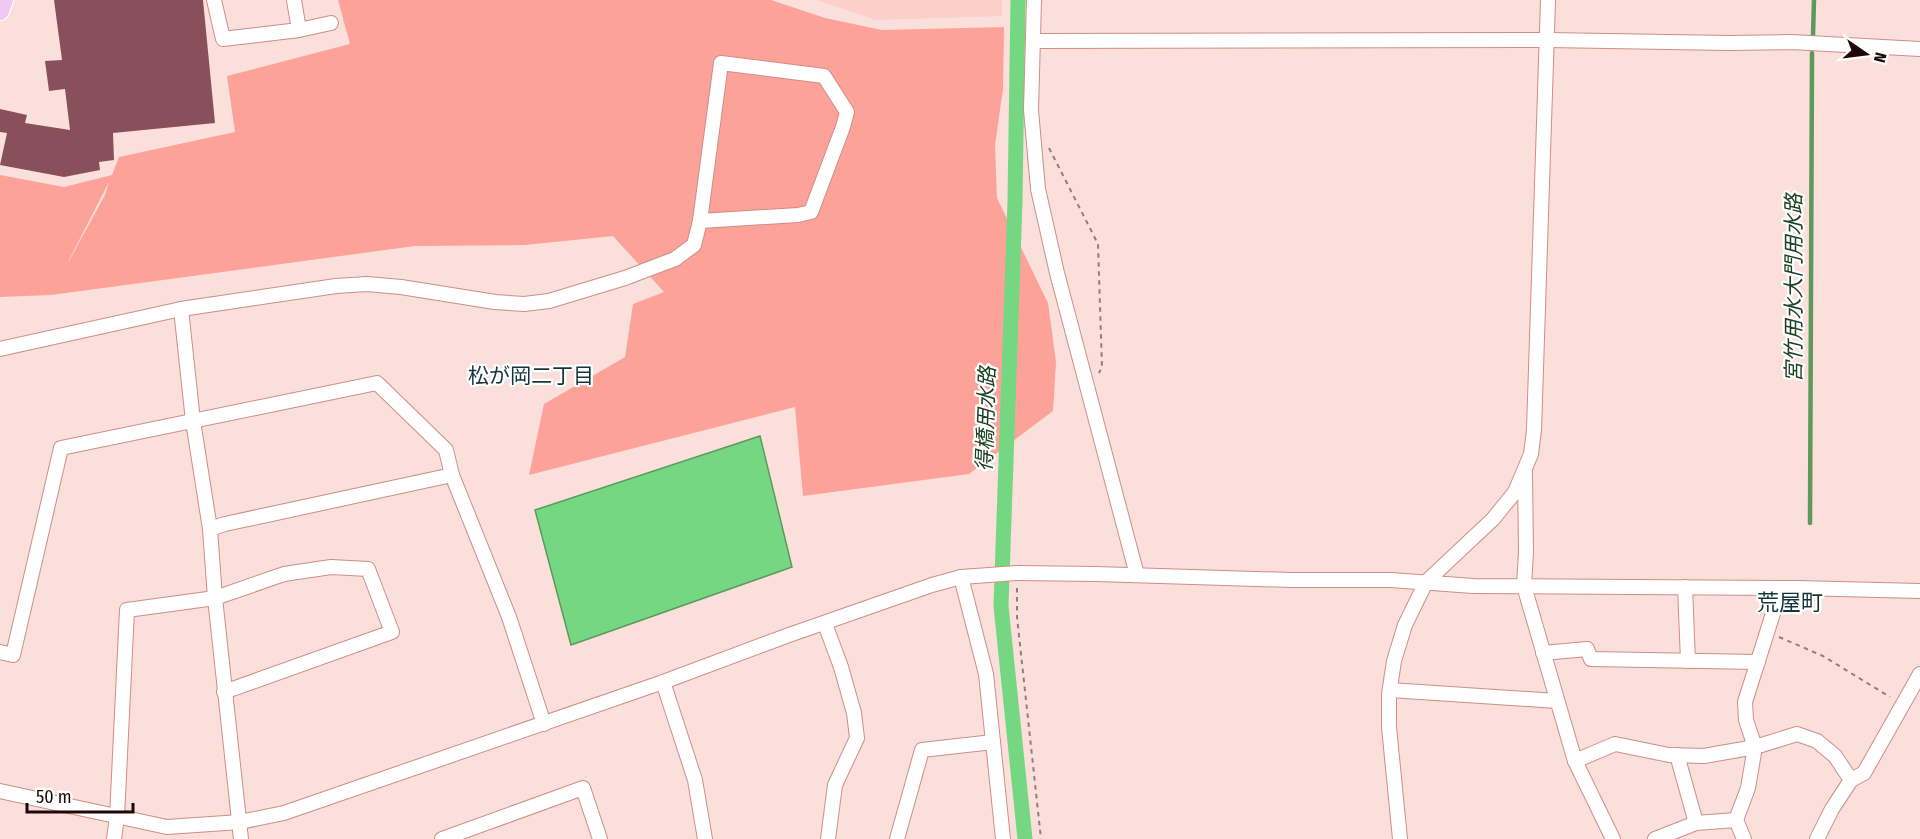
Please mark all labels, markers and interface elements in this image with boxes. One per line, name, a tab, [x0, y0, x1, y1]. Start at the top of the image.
north arrow	[1836, 24, 1896, 84]
text: N	[1870, 51, 1890, 64]
water label: 宮竹用水大門用水路	[1781, 192, 1807, 383]
district label: 松が岡二丁目	[468, 363, 594, 389]
water label: 得橋用水路	[971, 364, 1001, 472]
district label: 荒屋町	[1757, 589, 1823, 616]
scale bar	[27, 776, 134, 814]
text: 50 m	[36, 786, 72, 808]

